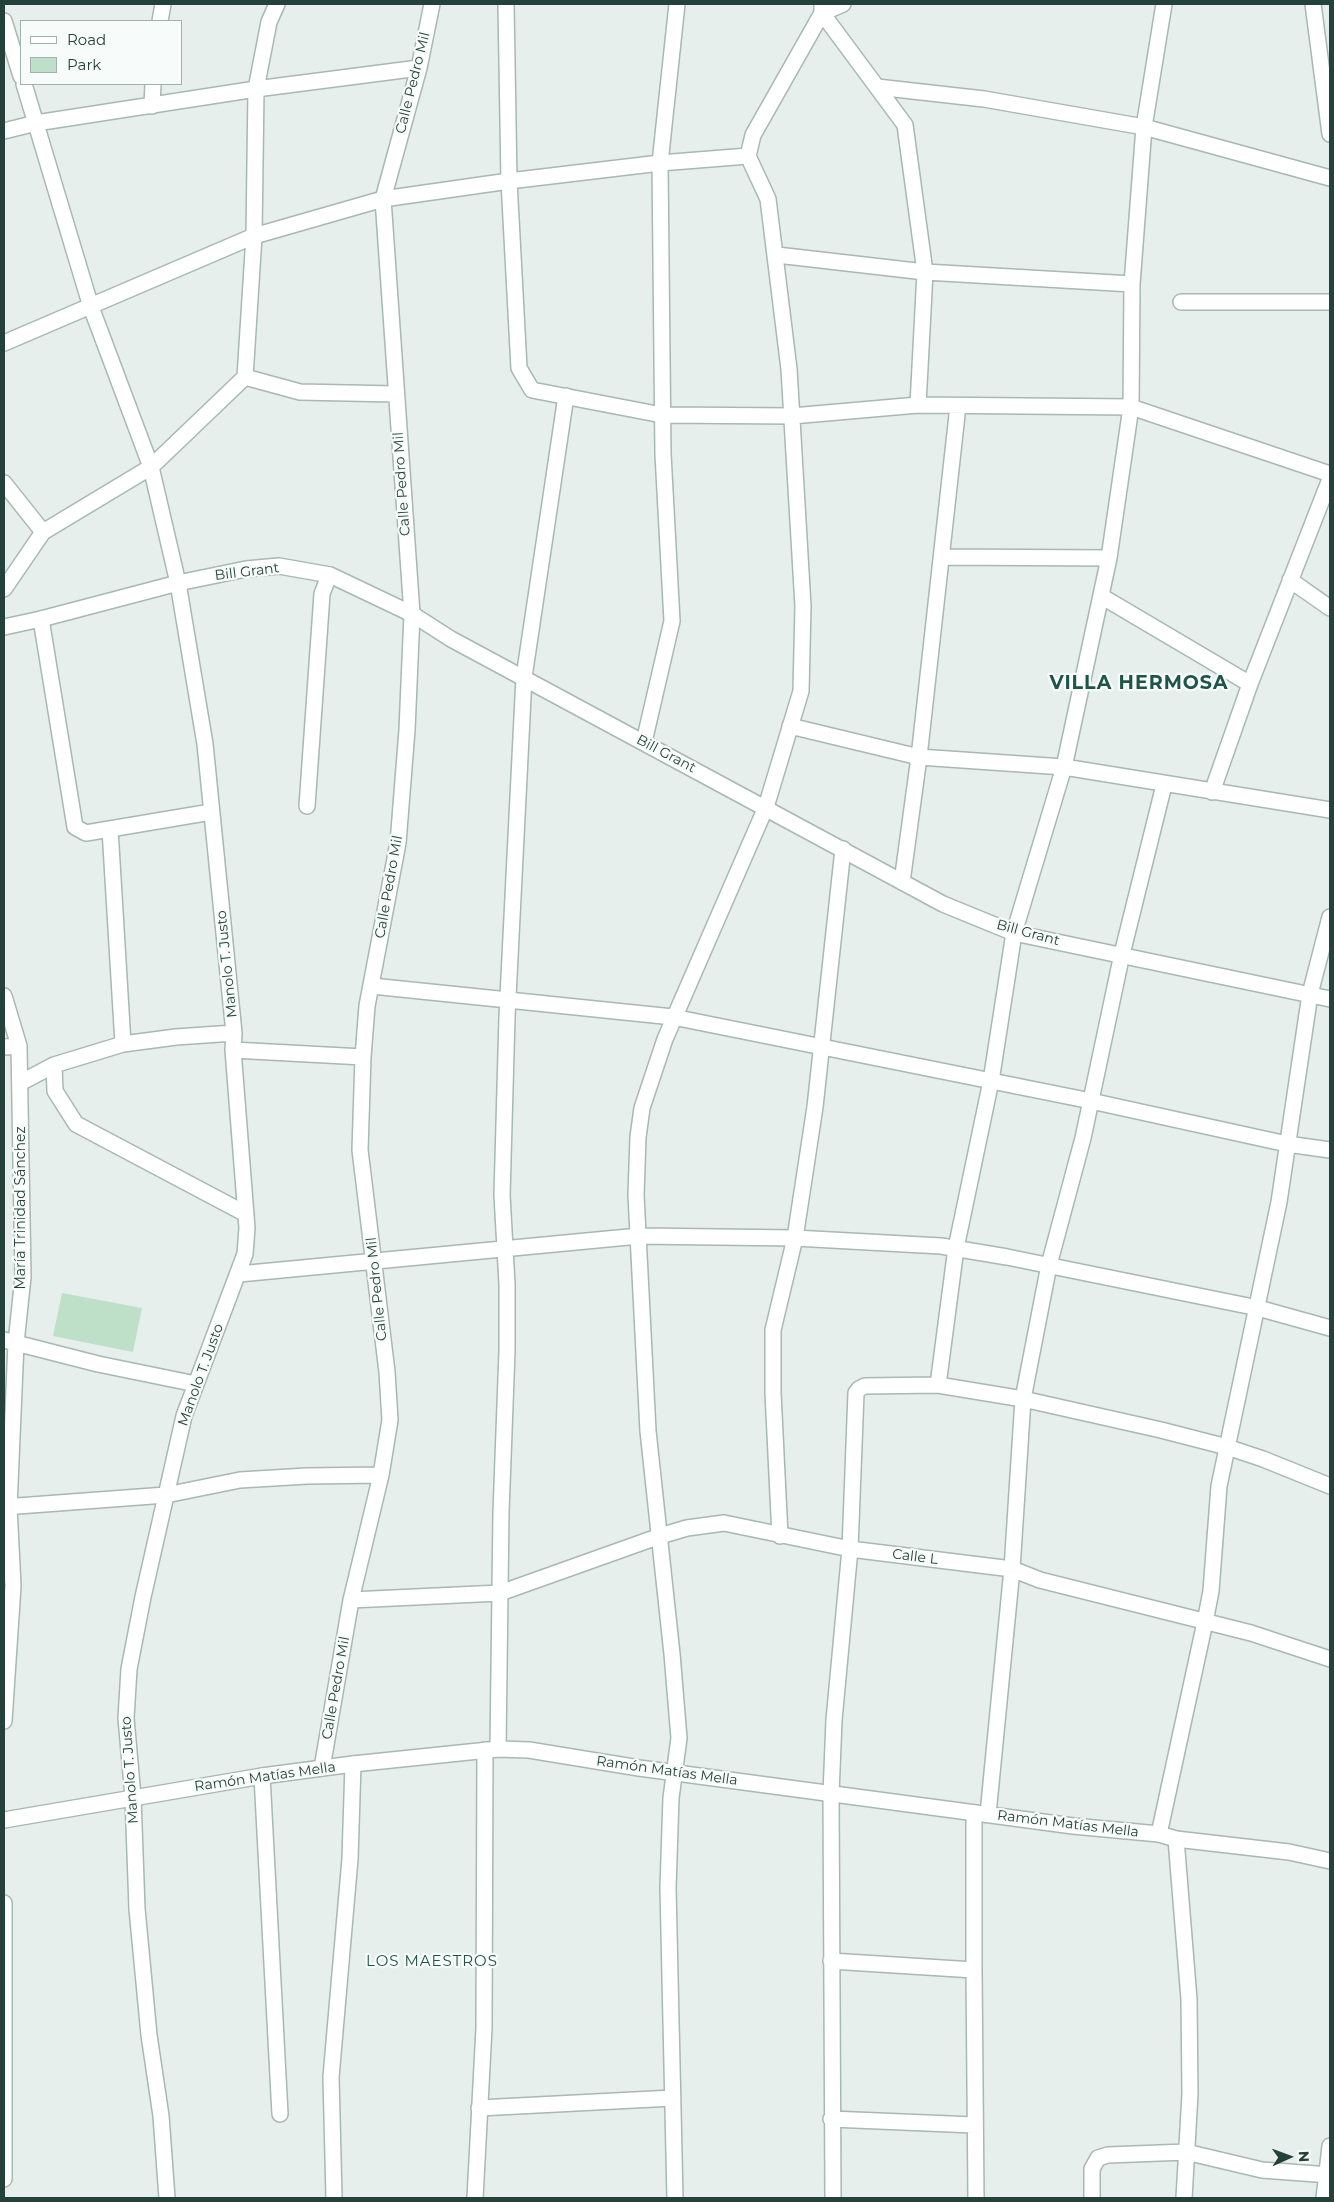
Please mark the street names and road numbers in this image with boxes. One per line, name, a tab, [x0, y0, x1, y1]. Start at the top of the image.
street label: Calle Pedro Mil	[392, 30, 434, 136]
street label: Calle Pedro Mil	[390, 431, 414, 537]
street label: Bill Grant	[214, 560, 280, 584]
street label: Bill Grant	[633, 731, 699, 777]
street label: Calle Pedro Mil	[372, 834, 406, 940]
street label: Manolo T. Justo	[213, 910, 241, 1018]
street label: Bill Grant	[995, 917, 1061, 949]
street label: María Trinidad Sánchez	[13, 1126, 29, 1290]
street label: Calle Pedro Mil	[363, 1236, 391, 1342]
street label: Manolo T. Justo	[175, 1321, 227, 1429]
street label: Calle L	[891, 1546, 939, 1568]
street label: Calle Pedro Mil	[319, 1635, 353, 1741]
street label: Manolo T. Justo	[118, 1716, 142, 1824]
street label: Ramón Matías Mella	[595, 1753, 739, 1789]
street label: Ramón Matías Mella	[193, 1759, 337, 1795]
street label: Ramón Matías Mella	[996, 1807, 1140, 1841]

